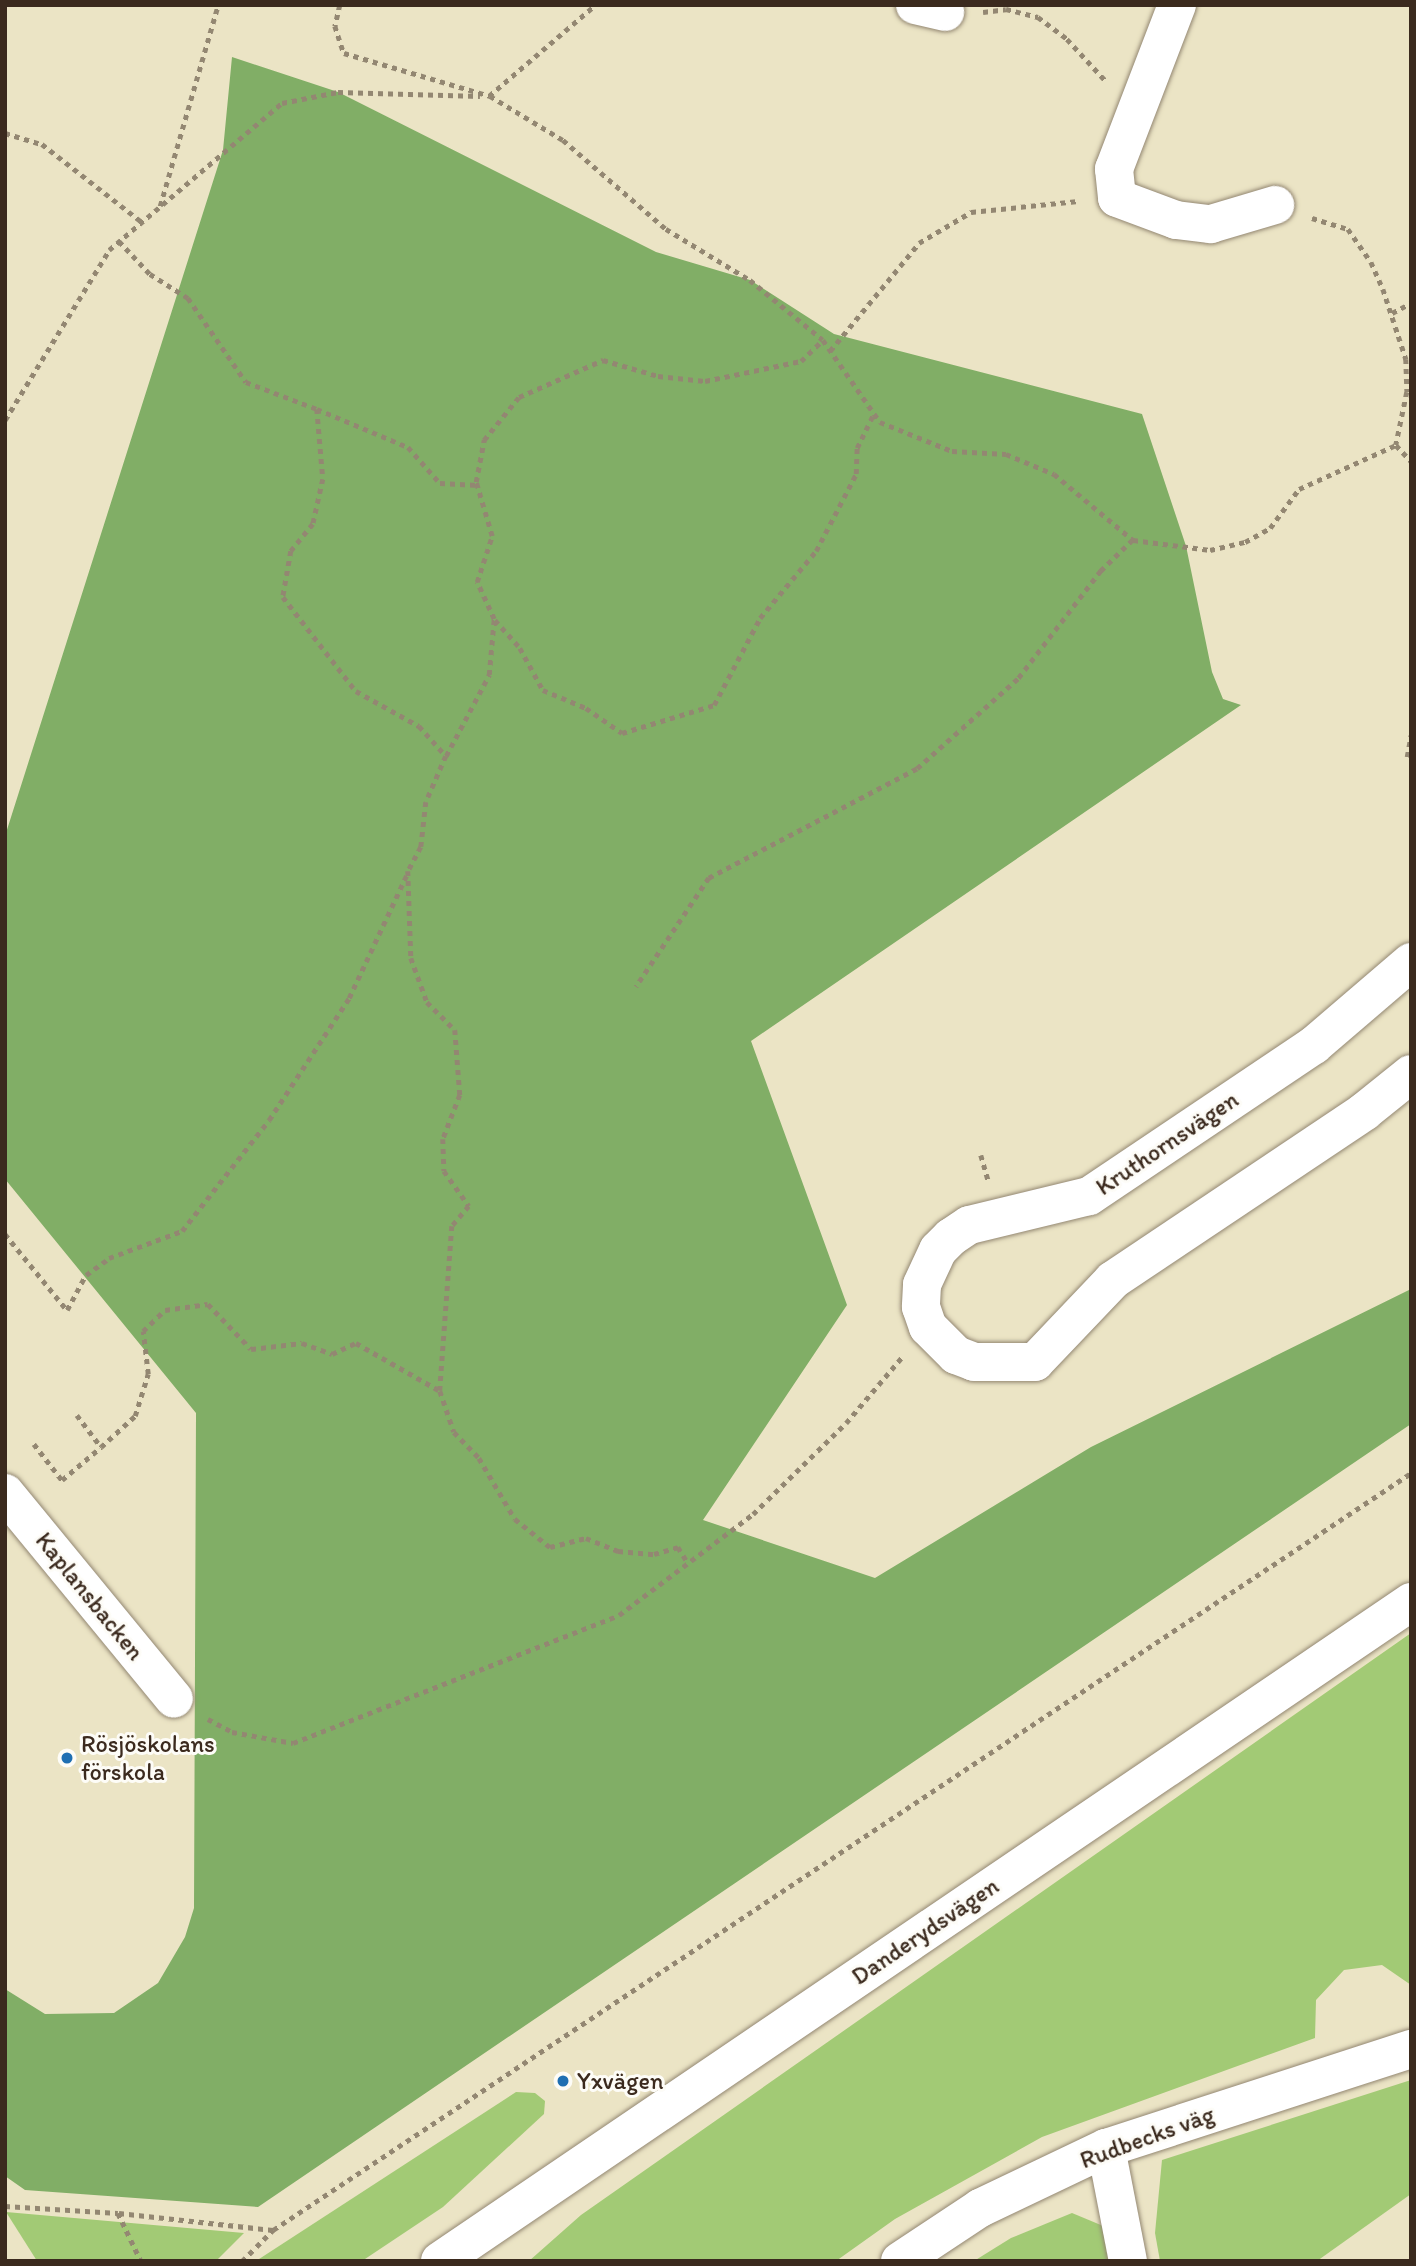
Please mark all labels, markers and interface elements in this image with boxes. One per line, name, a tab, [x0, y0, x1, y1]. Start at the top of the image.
street label: Kruthornsvägen	[1090, 1085, 1244, 1201]
street label: Kaplansbacken	[30, 1526, 150, 1666]
place label: Rösjöskolans förskola	[81, 1730, 215, 1786]
marker: Rösjöskolans förskola	[59, 1750, 75, 1766]
street label: Danderydsvägen	[846, 1871, 1004, 1991]
place label: Yxvägen	[577, 2067, 663, 2095]
marker: Yxvägen	[555, 2073, 571, 2089]
street label: Rudbecks väg	[1076, 2099, 1218, 2175]

